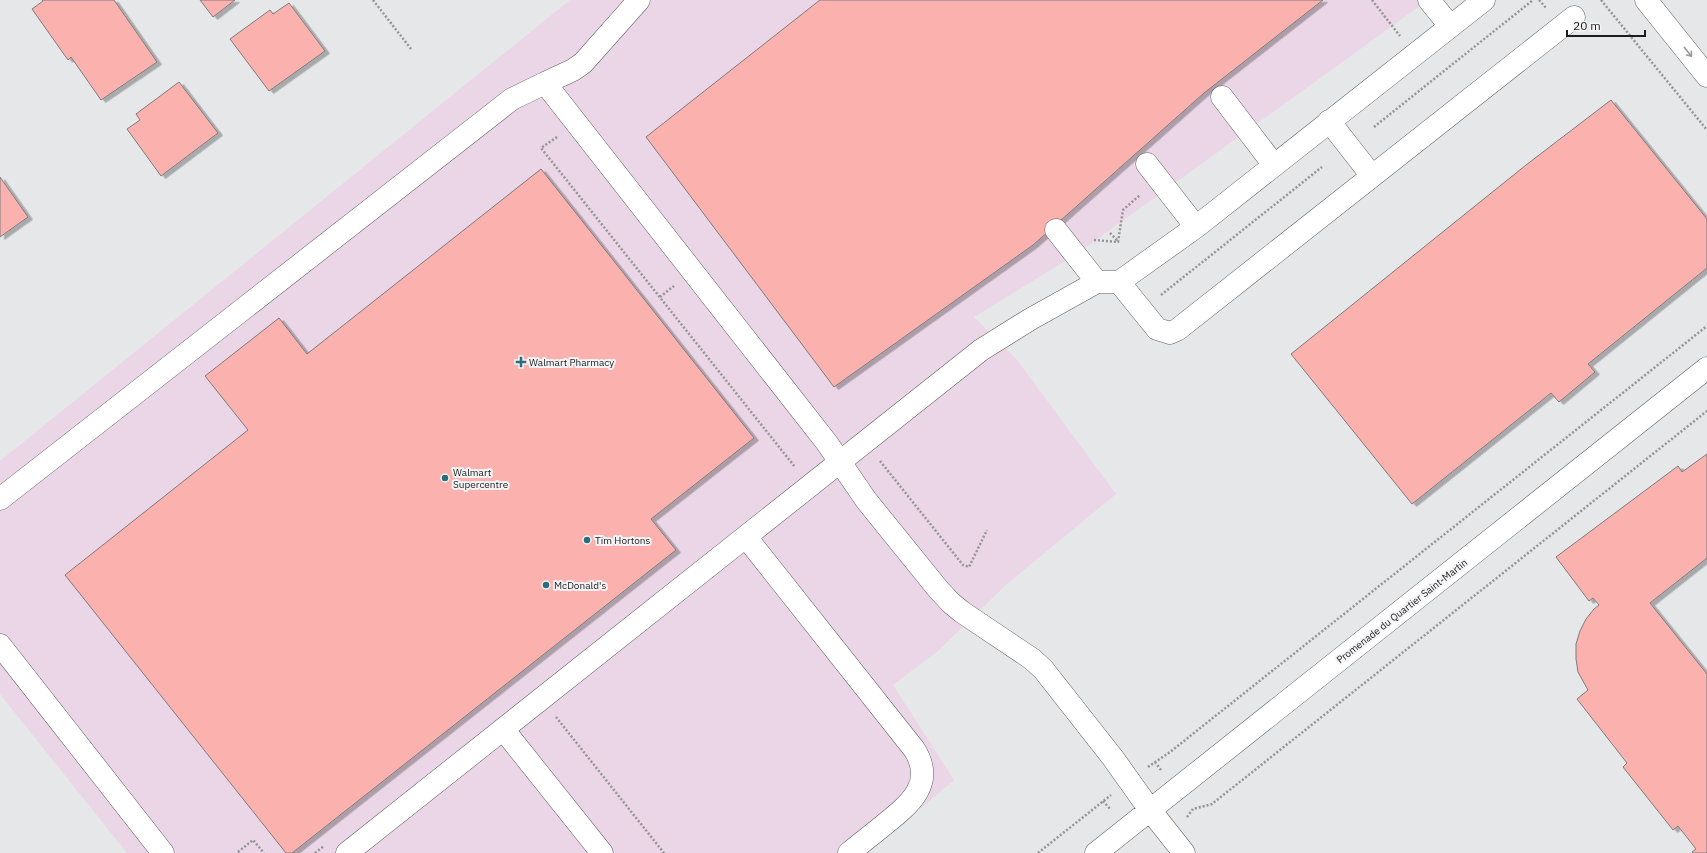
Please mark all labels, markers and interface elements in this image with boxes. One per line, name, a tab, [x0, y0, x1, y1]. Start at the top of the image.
scale bar	[1567, 12, 1645, 38]
text: 20 m	[1573, 18, 1601, 33]
one-way arrow	[1684, 47, 1693, 58]
place label: Walmart Pharmacy	[529, 356, 614, 369]
marker: Walmart Pharmacy	[516, 357, 526, 367]
place label: Walmart Supercentre	[453, 466, 509, 491]
marker: Walmart Supercentre	[440, 473, 450, 483]
place label: Tim Hortons	[595, 534, 650, 547]
marker: Tim Hortons	[582, 535, 592, 545]
street label: Promenade du Quartier Saint-Martin	[1334, 556, 1470, 666]
place label: McDonald's	[554, 579, 606, 592]
marker: McDonald's	[541, 580, 551, 590]

